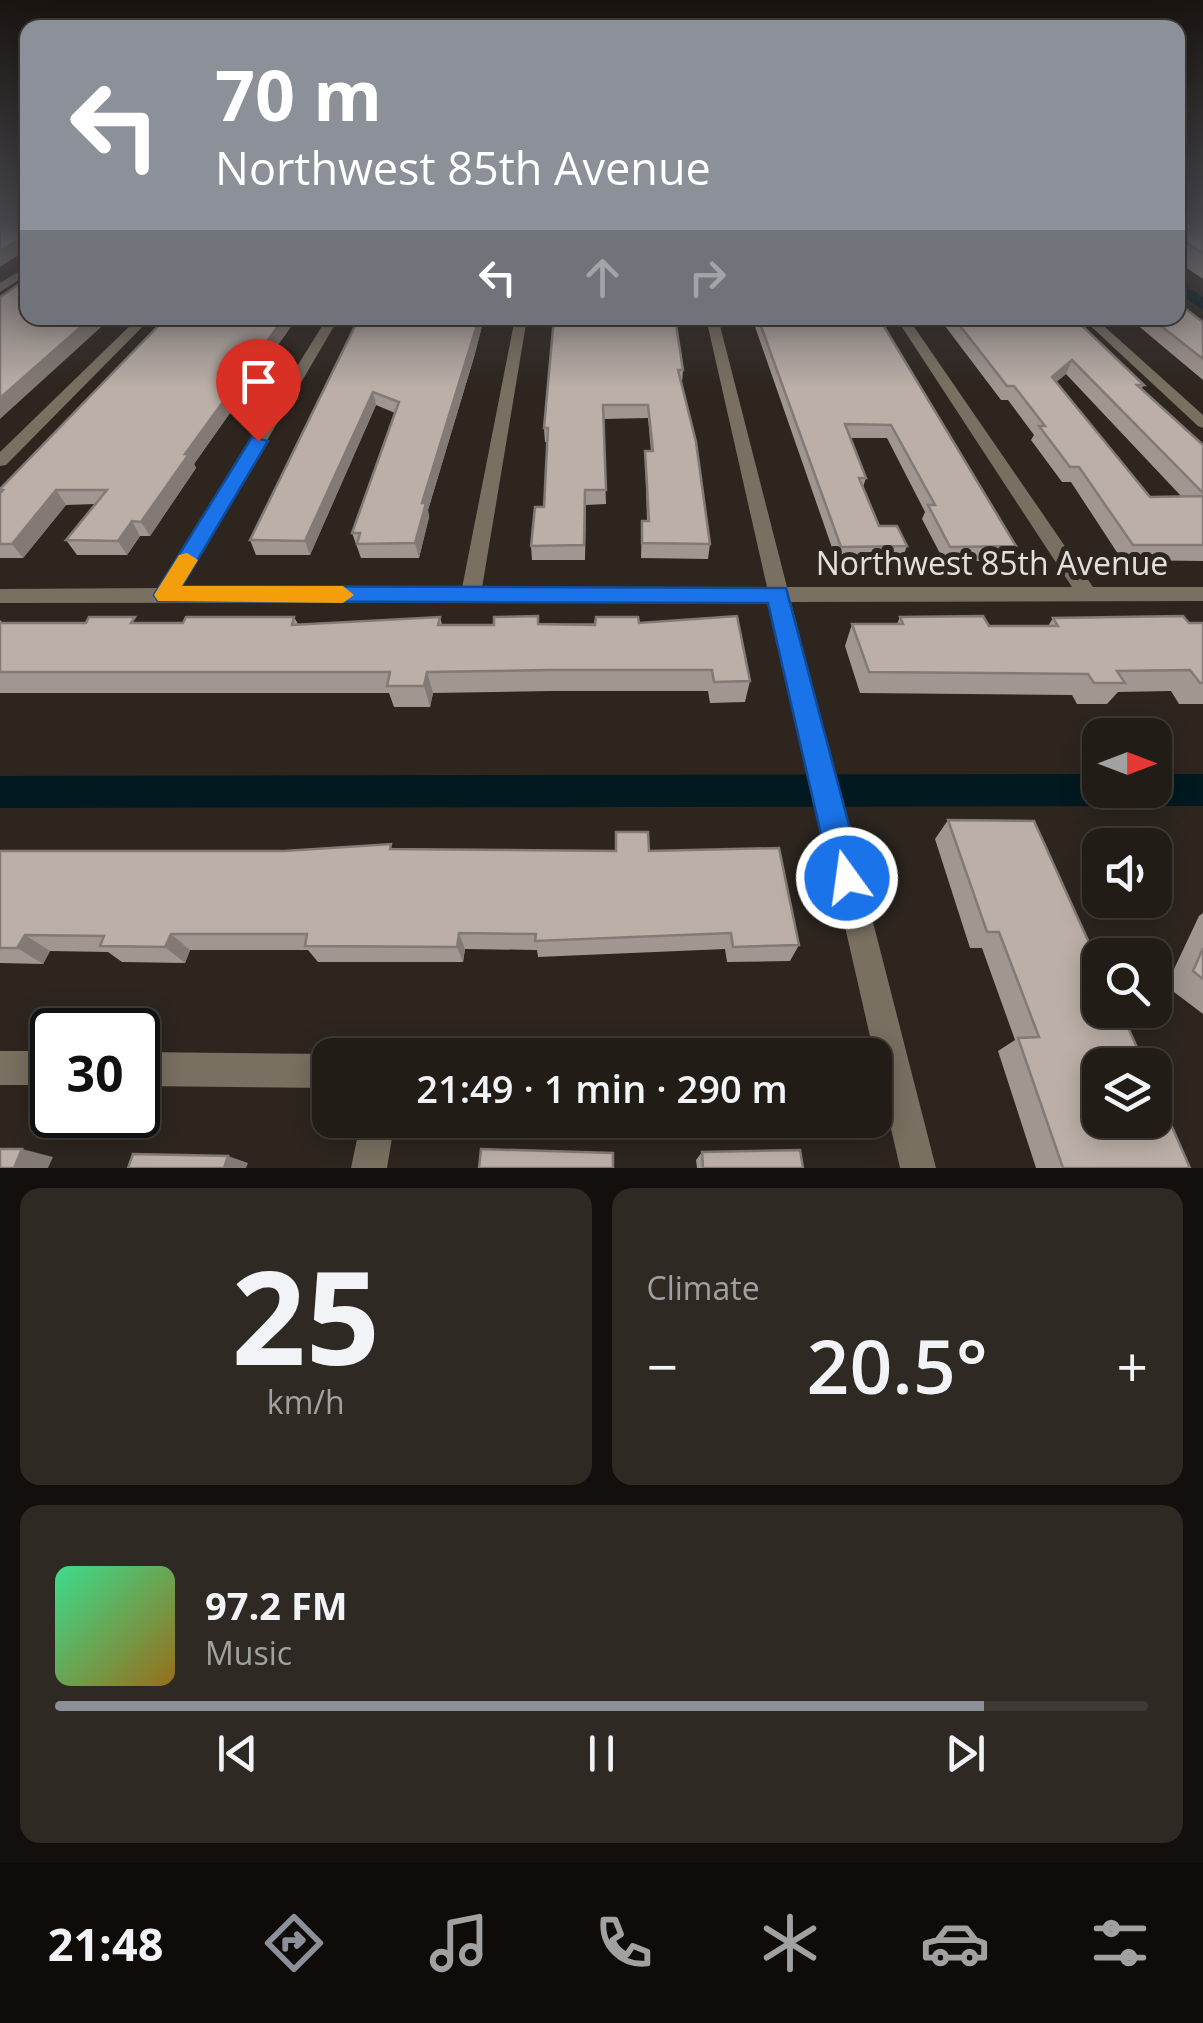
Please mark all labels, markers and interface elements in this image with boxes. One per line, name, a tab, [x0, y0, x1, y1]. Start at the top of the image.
text: 70 m	[215, 46, 382, 142]
icon: left	[50, 60, 180, 190]
text: Northwest 85th Avenue	[215, 137, 711, 198]
icon: left	[470, 250, 525, 305]
icon: ahead	[575, 250, 630, 305]
icon: right	[680, 250, 735, 305]
pin	[216, 339, 301, 442]
icon: arrive	[231, 354, 286, 409]
street label: Northwest 85th Avenue	[816, 541, 1168, 584]
north arrow	[1082, 718, 1172, 808]
map controls	[1082, 718, 1172, 1138]
position arrow	[795, 826, 899, 930]
button: sound	[1082, 828, 1172, 918]
button: search	[1082, 938, 1172, 1028]
speed limit sign: 30	[30, 1008, 160, 1138]
button: layers	[1082, 1048, 1172, 1138]
text: 21:49 · 1 min · 290 m	[416, 1062, 788, 1114]
text: 25	[231, 1226, 380, 1403]
text: Climate	[647, 1266, 760, 1309]
text: 20.5°	[807, 1314, 988, 1416]
text: −	[647, 1328, 678, 1403]
text: +	[1117, 1328, 1148, 1403]
text: km/h	[267, 1380, 345, 1423]
text: 97.2 FM	[205, 1579, 348, 1631]
text: Music	[205, 1631, 292, 1674]
icon: previous	[210, 1726, 265, 1781]
icon: pause	[574, 1726, 629, 1781]
icon: next	[938, 1726, 993, 1781]
icon: directions	[259, 1908, 329, 1978]
icon: music	[424, 1908, 494, 1978]
icon: phone	[589, 1908, 659, 1978]
icon: climate	[755, 1908, 825, 1978]
icon: car	[920, 1908, 990, 1978]
icon: filters	[1085, 1908, 1155, 1978]
text: 21:48	[48, 1913, 163, 1974]

